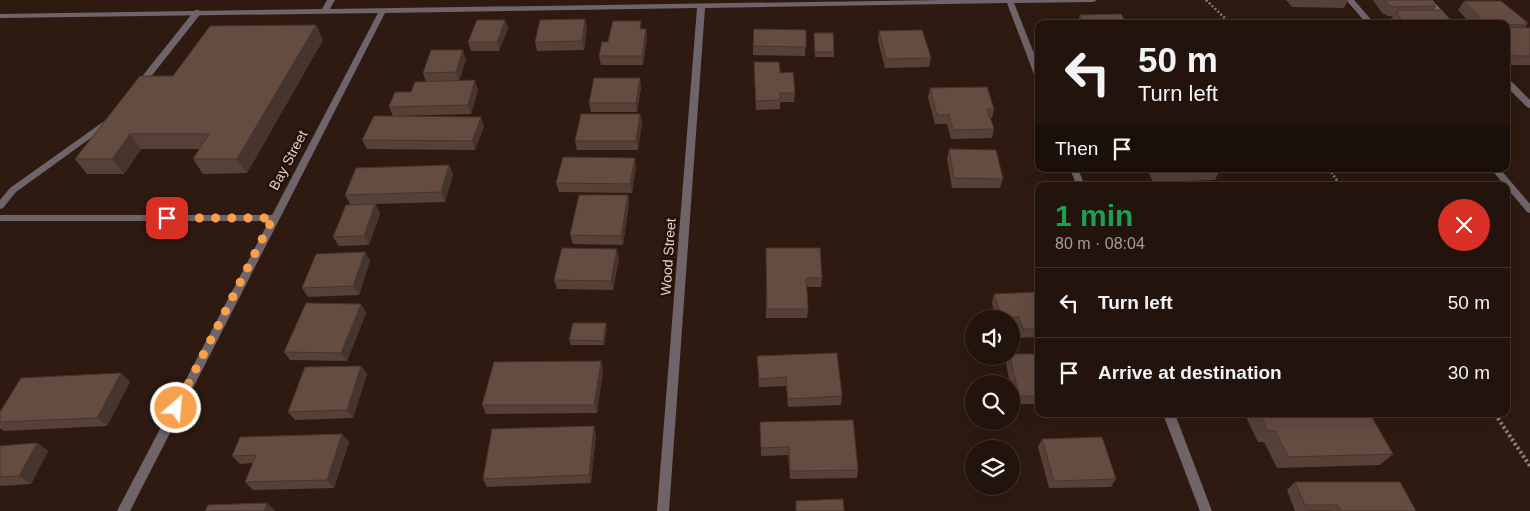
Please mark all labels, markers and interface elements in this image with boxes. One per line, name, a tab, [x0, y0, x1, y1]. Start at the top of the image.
icon: left	[1055, 40, 1120, 105]
text: 50 m	[1138, 40, 1218, 79]
text: Turn left	[1138, 81, 1218, 106]
street label: Bay Street	[266, 127, 310, 193]
icon: arrive	[1108, 135, 1136, 163]
text: Then	[1055, 138, 1098, 159]
pin	[146, 197, 188, 239]
text: 1 min	[1055, 199, 1133, 232]
button: close	[1438, 199, 1490, 251]
icon: arrive	[153, 204, 181, 232]
street label: Wood Street	[657, 218, 679, 296]
text: 80 m · 08:04	[1055, 235, 1145, 252]
icon: left	[1055, 289, 1083, 317]
text: Turn left	[1098, 292, 1173, 313]
text: 50 m	[1448, 292, 1490, 313]
map controls	[965, 310, 1020, 495]
button: sound	[965, 310, 1020, 365]
icon: arrive	[1055, 359, 1083, 387]
text: Arrive at destination	[1098, 362, 1282, 383]
text: 30 m	[1448, 362, 1490, 383]
button: search	[965, 375, 1020, 430]
position arrow	[149, 381, 201, 433]
button: layers	[965, 440, 1020, 495]

